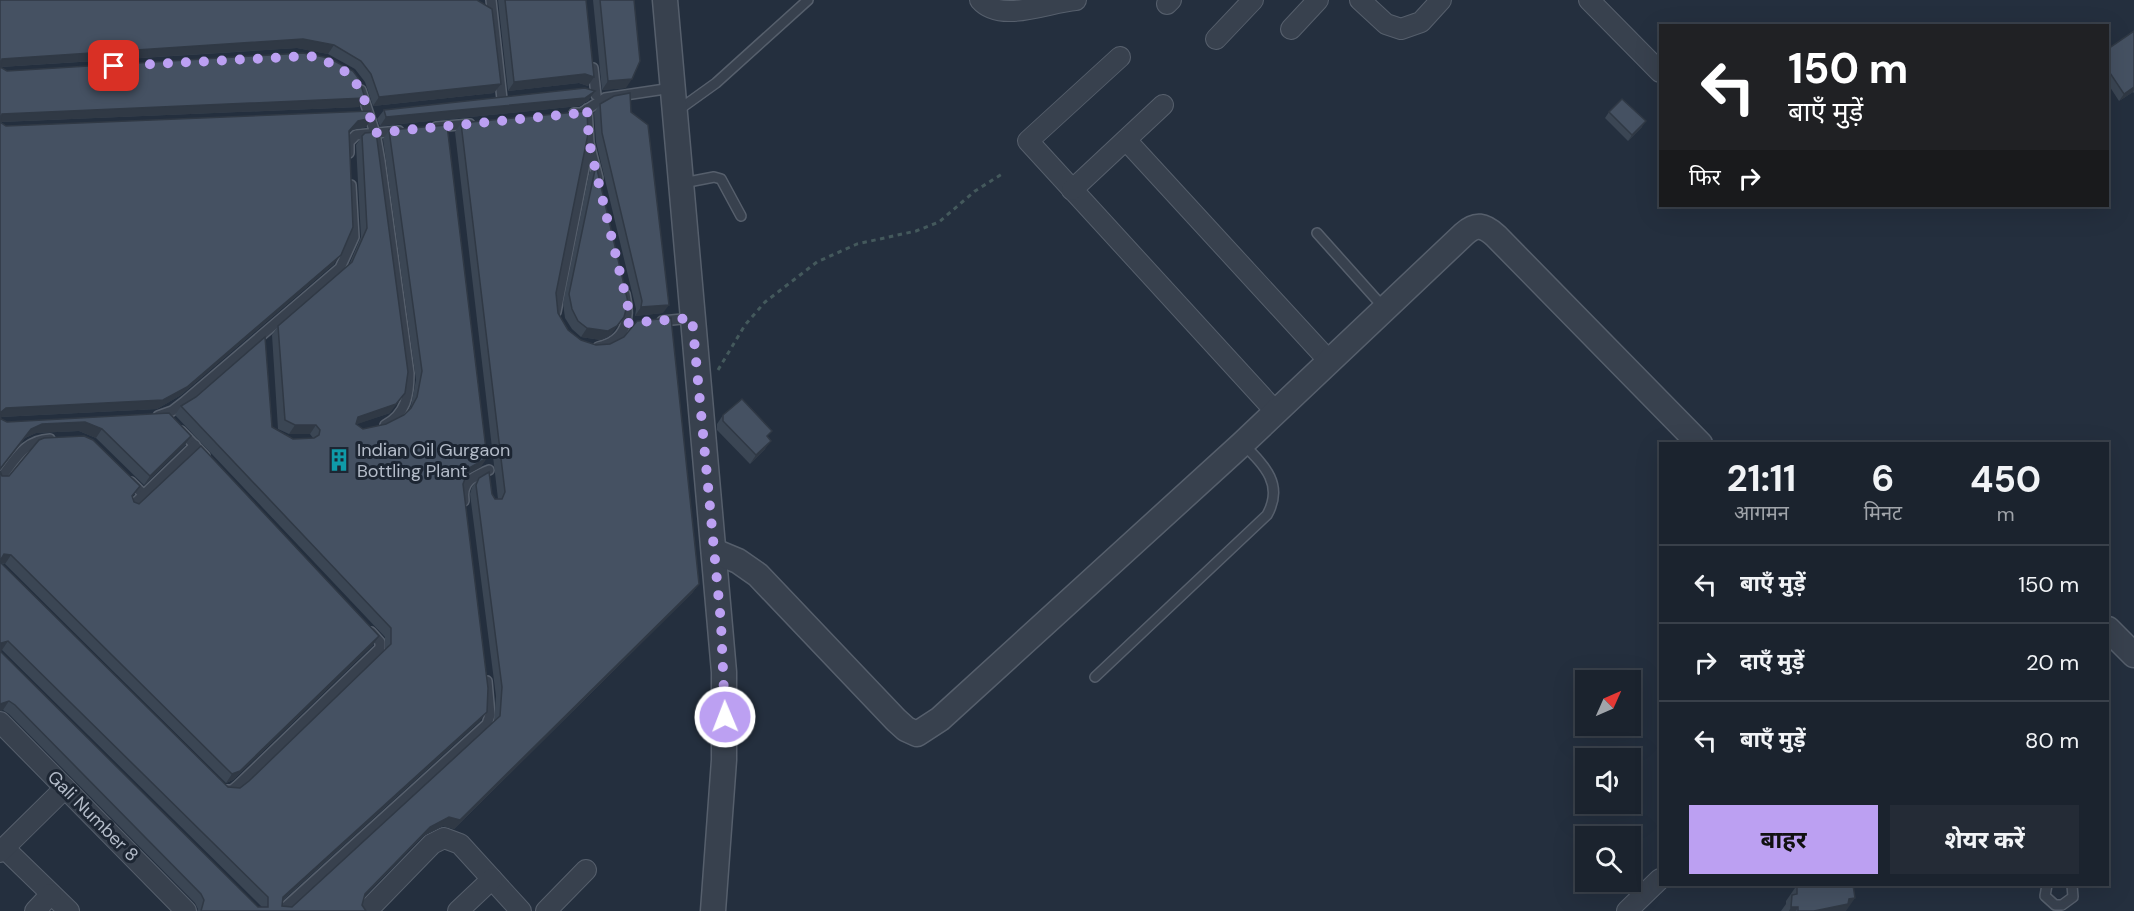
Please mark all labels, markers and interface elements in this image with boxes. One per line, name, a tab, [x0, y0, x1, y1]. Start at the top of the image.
pin	[88, 40, 139, 91]
text: 150 m	[1788, 41, 1908, 96]
icon: left	[1689, 48, 1767, 126]
icon: arrive	[97, 49, 130, 82]
text: बाएँ मुड़ें	[1788, 94, 1863, 129]
icon: right	[1733, 162, 1766, 195]
text: फिर	[1689, 163, 1721, 192]
place label: Indian Oil Gurgaon Bottling Plant	[357, 438, 510, 483]
building icon: Indian Oil Gurgaon Bottling Plant	[326, 447, 352, 473]
text: 21:11	[1727, 455, 1796, 502]
text: 6	[1872, 455, 1894, 502]
text: 450	[1970, 456, 2041, 503]
text: आगमन	[1734, 500, 1789, 526]
text: मिनट	[1864, 500, 1902, 526]
text: m	[1997, 501, 2014, 527]
icon: left	[1689, 568, 1722, 601]
text: बाएँ मुड़ें	[1740, 569, 1806, 598]
text: 150 m	[2018, 570, 2079, 599]
icon: right	[1689, 646, 1722, 679]
text: दाएँ मुड़ें	[1740, 647, 1804, 676]
text: 20 m	[2026, 648, 2079, 677]
north arrow	[1575, 670, 1641, 736]
map controls	[1575, 670, 1641, 892]
position arrow	[693, 685, 757, 749]
icon: left	[1689, 724, 1722, 757]
text: बाएँ मुड़ें	[1740, 725, 1806, 754]
text: 80 m	[2025, 726, 2079, 755]
button: sound	[1575, 748, 1641, 814]
street label: Gali Number 8	[42, 765, 144, 867]
button: बाहर	[1689, 805, 1878, 874]
button: शेयर करें	[1890, 805, 2079, 874]
button: search	[1575, 826, 1641, 892]

